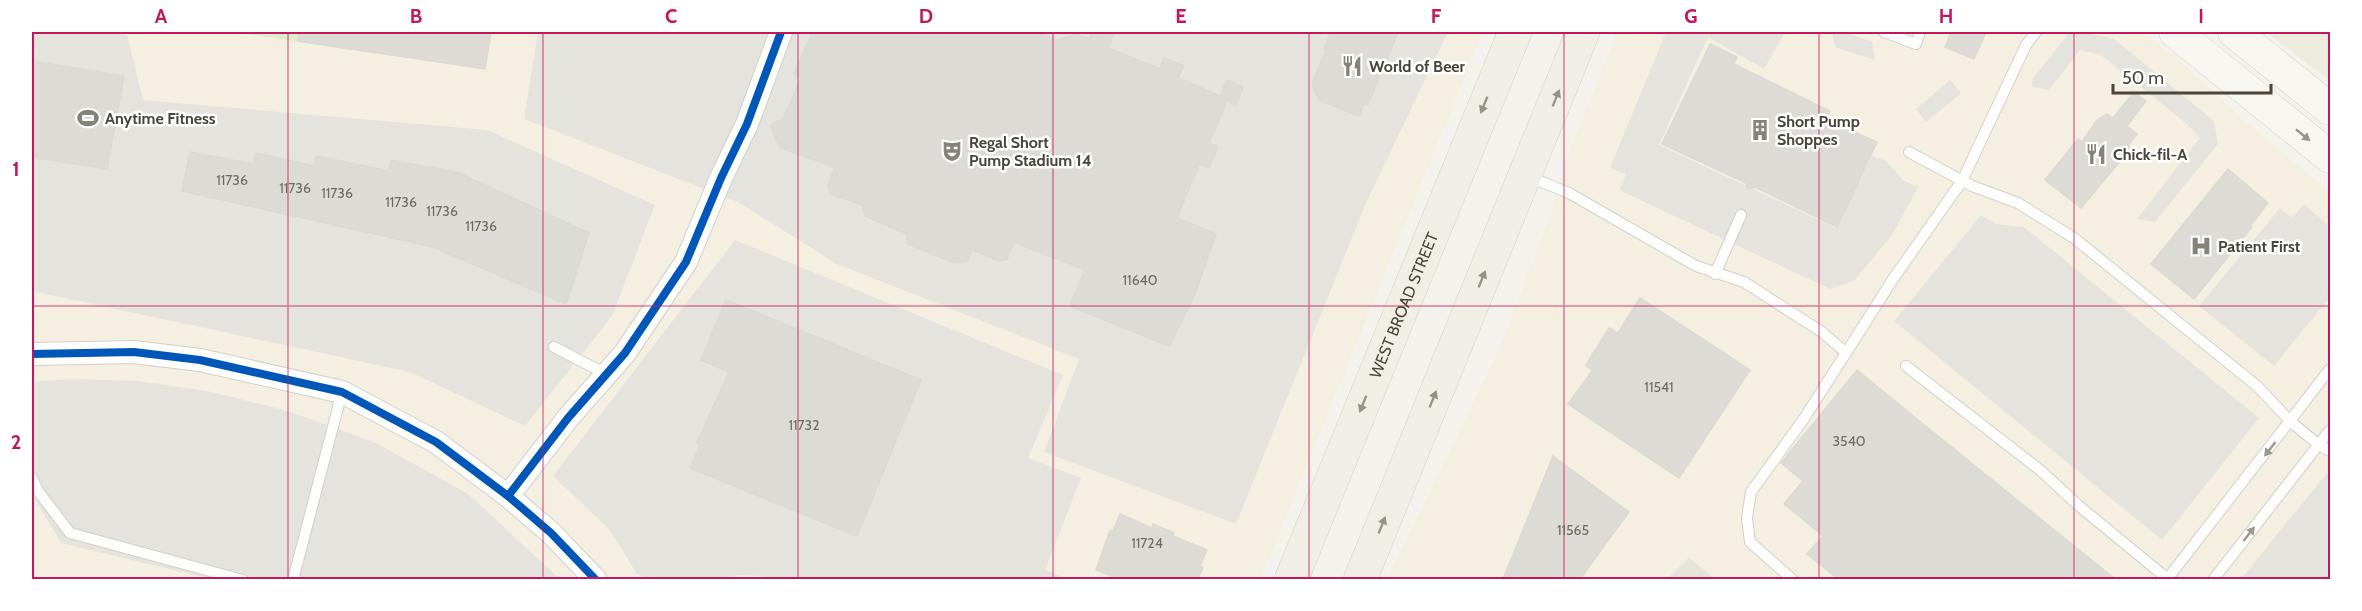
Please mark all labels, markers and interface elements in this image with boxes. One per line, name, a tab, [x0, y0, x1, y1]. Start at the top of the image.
text: A	[155, 4, 168, 28]
text: B	[410, 4, 422, 28]
text: C	[665, 4, 677, 28]
text: D	[919, 4, 933, 28]
text: E	[1175, 4, 1187, 28]
text: F	[1431, 4, 1442, 28]
text: G	[1684, 4, 1698, 28]
text: H	[1939, 4, 1953, 28]
text: I	[2198, 4, 2204, 28]
restaurant icon: World of Beer	[1340, 54, 1364, 78]
place label: World of Beer	[1369, 57, 1466, 76]
scale bar	[2113, 57, 2270, 95]
text: 50 m	[2122, 67, 2164, 89]
one-way arrow	[1552, 89, 1561, 107]
one-way arrow	[1479, 96, 1488, 114]
sports icon: Anytime Fitness	[76, 106, 100, 130]
place label: Anytime Fitness	[105, 109, 216, 128]
place label: Short Pump Shoppes	[1777, 112, 1860, 149]
building icon: Short Pump Shoppes	[1748, 118, 1772, 142]
one-way arrow	[2295, 128, 2311, 141]
place label: Regal Short Pump Stadium 14	[969, 133, 1092, 170]
theatre icon: Regal Short Pump Stadium 14	[940, 139, 964, 163]
restaurant icon: Chick-fil-A	[2084, 142, 2108, 166]
place label: Chick-fil-A	[2113, 145, 2187, 164]
text: 1	[12, 157, 20, 181]
house number: 11736	[216, 171, 248, 189]
house number: 11736	[279, 179, 311, 197]
house number: 11736	[321, 184, 353, 202]
house number: 11736	[385, 193, 417, 211]
house number: 11736	[426, 202, 458, 220]
house number: 11736	[465, 217, 497, 235]
street label: WEST BROAD STREET	[1365, 229, 1442, 381]
hospital icon: Patient First	[2189, 234, 2213, 258]
place label: Patient First	[2218, 237, 2301, 256]
one-way arrow	[1477, 269, 1487, 287]
house number: 11640	[1123, 271, 1158, 289]
house number: 11541	[1644, 378, 1674, 396]
one-way arrow	[1428, 390, 1438, 408]
one-way arrow	[1358, 395, 1367, 413]
house number: 11732	[788, 416, 820, 434]
text: 2	[11, 430, 21, 454]
house number: 3540	[1832, 432, 1866, 450]
one-way arrow	[2264, 442, 2276, 457]
one-way arrow	[1377, 516, 1387, 534]
house number: 11565	[1557, 521, 1589, 539]
one-way arrow	[2243, 526, 2255, 541]
house number: 11724	[1131, 534, 1163, 552]

